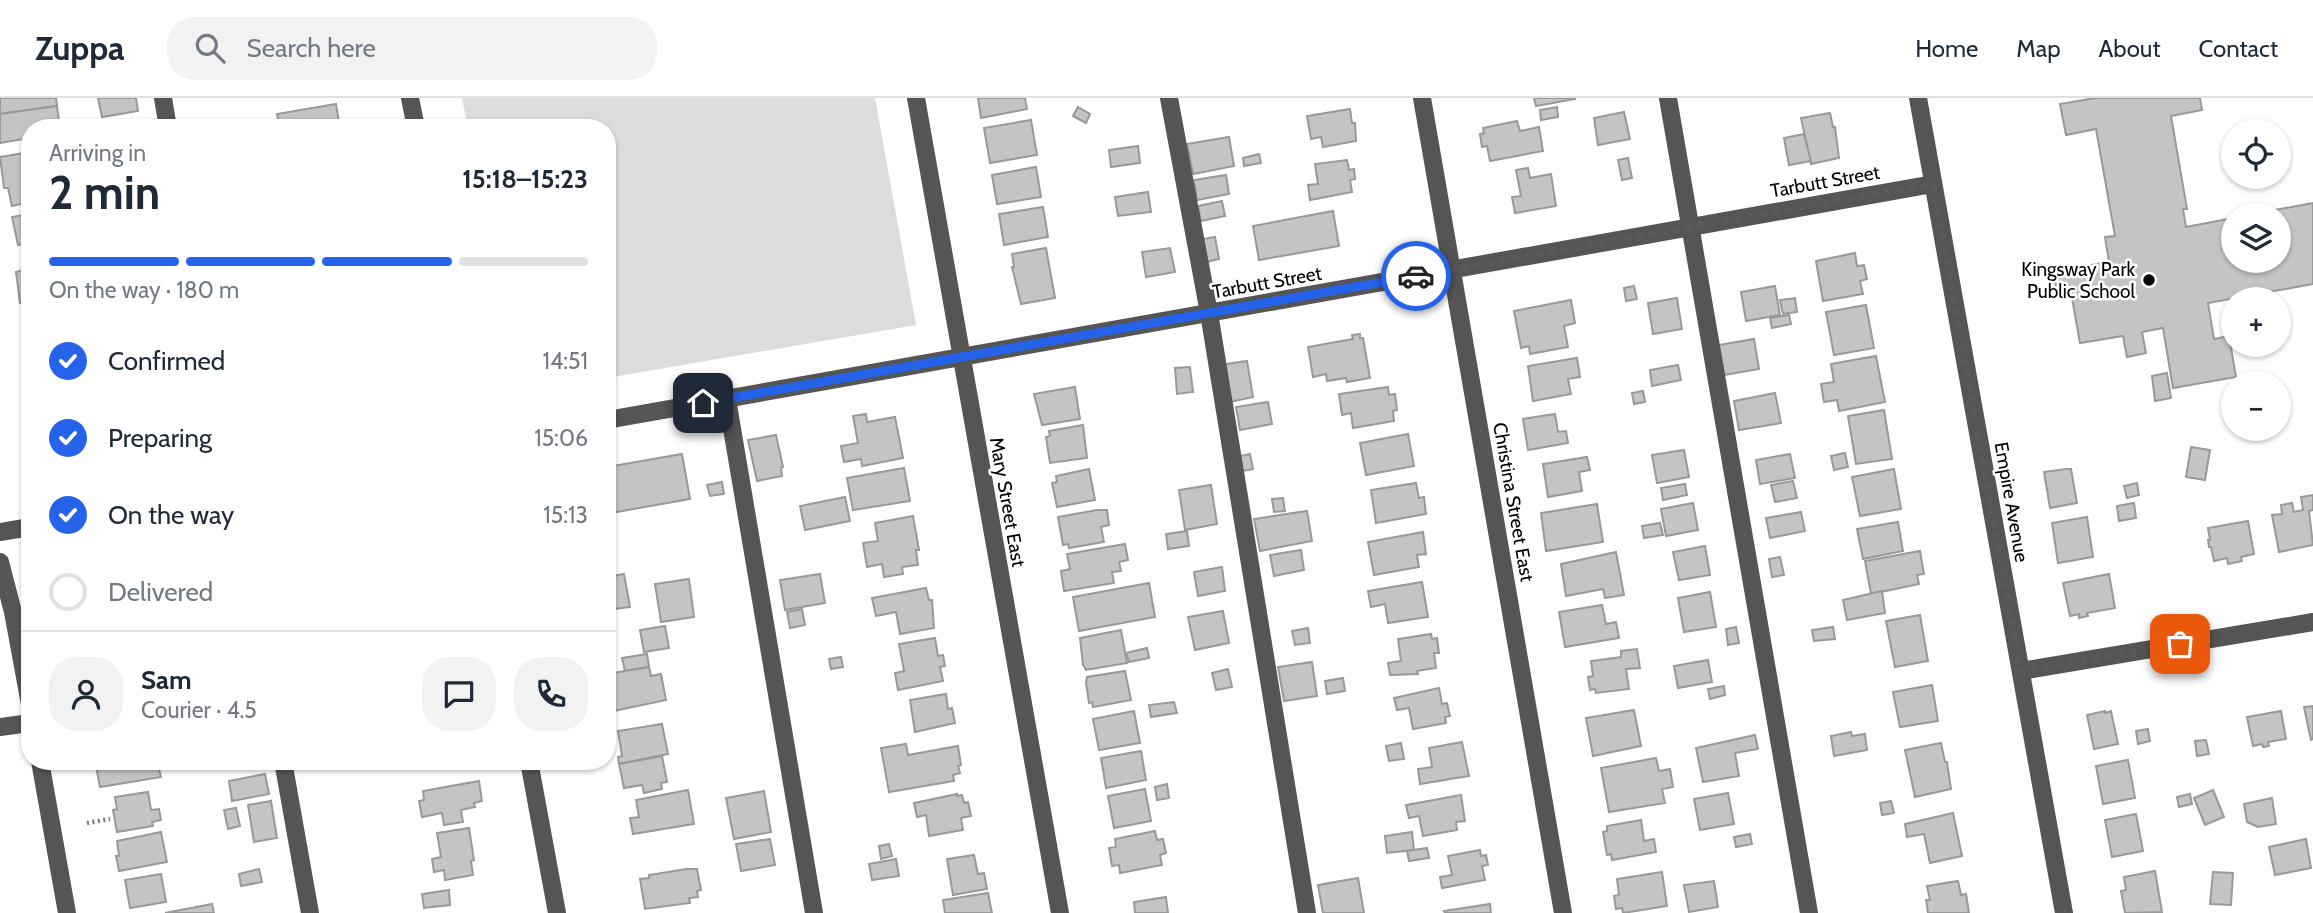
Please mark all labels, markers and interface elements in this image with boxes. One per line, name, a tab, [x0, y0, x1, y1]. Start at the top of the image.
search box	[167, 17, 657, 80]
text: Zuppa	[35, 28, 125, 68]
icon: search	[191, 29, 229, 67]
text: Search here	[247, 32, 376, 64]
text: Home	[1915, 34, 1978, 63]
text: Map	[2016, 34, 2061, 63]
text: About	[2099, 34, 2161, 63]
text: Contact	[2199, 34, 2278, 63]
map controls	[2221, 119, 2291, 441]
button: locate	[2221, 119, 2291, 189]
text: Arriving in	[49, 139, 146, 167]
street label: Tarbutt Street	[1769, 160, 1882, 202]
text: 15:18–15:23	[462, 163, 588, 195]
text: 2 min	[49, 165, 160, 221]
button: layers	[2221, 203, 2291, 273]
courier	[1381, 241, 1451, 311]
icon: car	[1397, 257, 1435, 295]
place label: Kingsway Park Public School	[2021, 258, 2136, 303]
street label: Tarbutt Street	[1211, 261, 1324, 303]
marker: Kingsway Park Public School	[2141, 272, 2157, 288]
text: On the way · 180 m	[49, 276, 239, 304]
button: +	[2221, 287, 2291, 357]
icon: check	[49, 342, 87, 380]
text: Confirmed	[108, 345, 225, 377]
text: 14:51	[542, 347, 588, 375]
button: −	[2221, 371, 2291, 441]
pin	[673, 373, 733, 433]
icon: home	[684, 384, 722, 422]
icon: check	[49, 419, 87, 457]
street label: Christina Street East	[1488, 421, 1539, 584]
text: Preparing	[108, 422, 212, 454]
text: 15:06	[534, 424, 588, 452]
street label: Mary Street East	[985, 435, 1030, 569]
street label: Empire Avenue	[1990, 440, 2033, 564]
icon: check	[49, 496, 87, 534]
text: On the way	[108, 499, 234, 531]
text: 15:13	[543, 501, 588, 529]
text: Delivered	[108, 576, 213, 608]
pin	[2150, 614, 2210, 674]
icon: bag	[2161, 625, 2199, 663]
button: person	[49, 657, 123, 731]
button: chat	[422, 657, 496, 731]
button: phone	[514, 657, 588, 731]
text: Sam	[141, 664, 192, 696]
text: Courier · 4.5	[141, 696, 257, 724]

